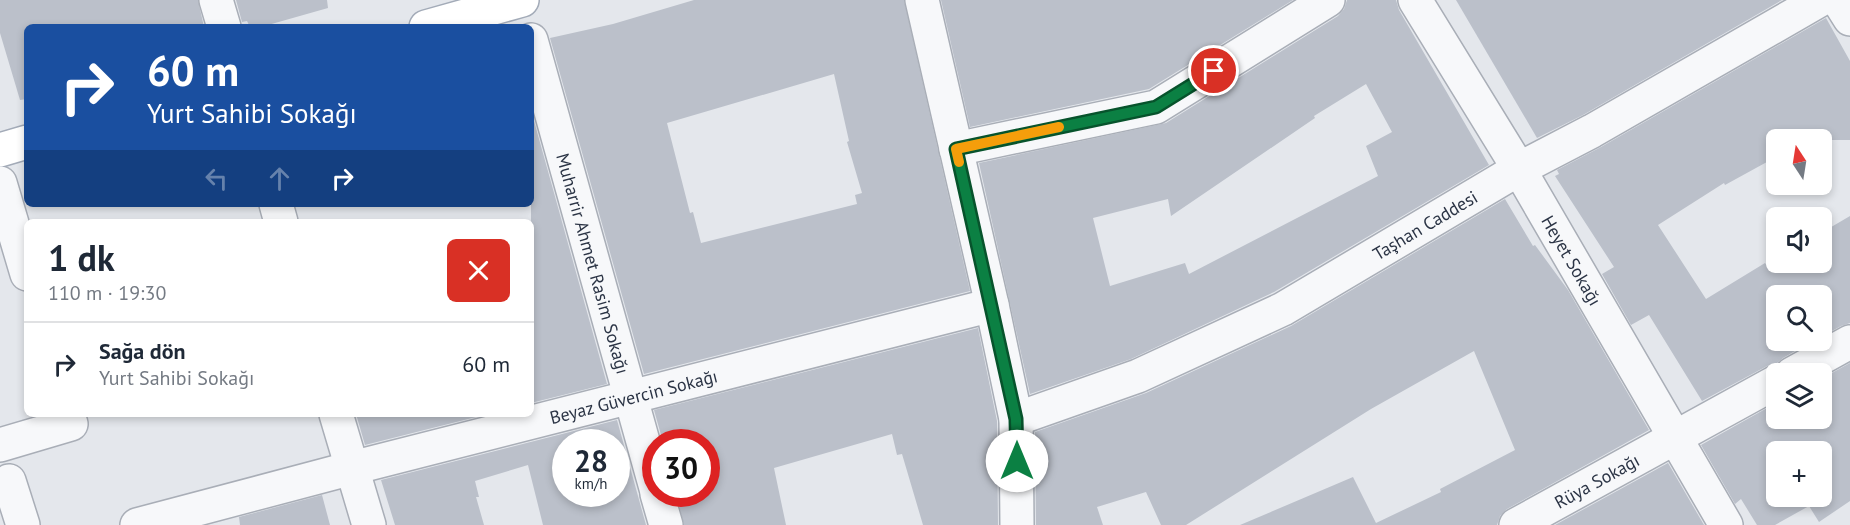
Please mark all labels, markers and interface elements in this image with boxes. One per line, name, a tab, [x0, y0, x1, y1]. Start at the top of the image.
text: 60 m	[147, 43, 239, 98]
pin	[1188, 45, 1239, 96]
icon: right	[48, 48, 126, 126]
icon: arrive	[1197, 54, 1230, 87]
text: Yurt Sahibi Sokağı	[147, 96, 357, 130]
north arrow	[1766, 129, 1832, 195]
map controls	[1766, 129, 1832, 507]
street label: Muharrir Ahmet Rasim Sokağı	[552, 151, 635, 376]
icon: left	[200, 162, 233, 195]
icon: ahead	[263, 162, 296, 195]
icon: right	[326, 162, 359, 195]
street label: Taşhan Caddesi	[1368, 185, 1481, 265]
button: sound	[1766, 207, 1832, 273]
street label: Heyet Sokağı	[1537, 211, 1607, 309]
text: 1 dk	[48, 234, 115, 281]
button: close	[447, 239, 510, 302]
text: 110 m · 19:30	[48, 280, 166, 306]
button: search	[1766, 285, 1832, 351]
text: Sağa dön	[99, 337, 186, 365]
icon: right	[48, 348, 81, 381]
text: 60 m	[462, 350, 510, 378]
button: layers	[1766, 363, 1832, 429]
street label: Beyaz Güvercin Sokağı	[547, 364, 720, 429]
text: Yurt Sahibi Sokağı	[99, 365, 254, 391]
speed limit sign: 30	[642, 429, 720, 507]
position arrow	[985, 429, 1049, 493]
text: 28	[574, 441, 608, 480]
button: +	[1766, 441, 1832, 507]
street label: Rüya Sokağı	[1550, 448, 1643, 513]
text: km/h	[575, 474, 607, 493]

